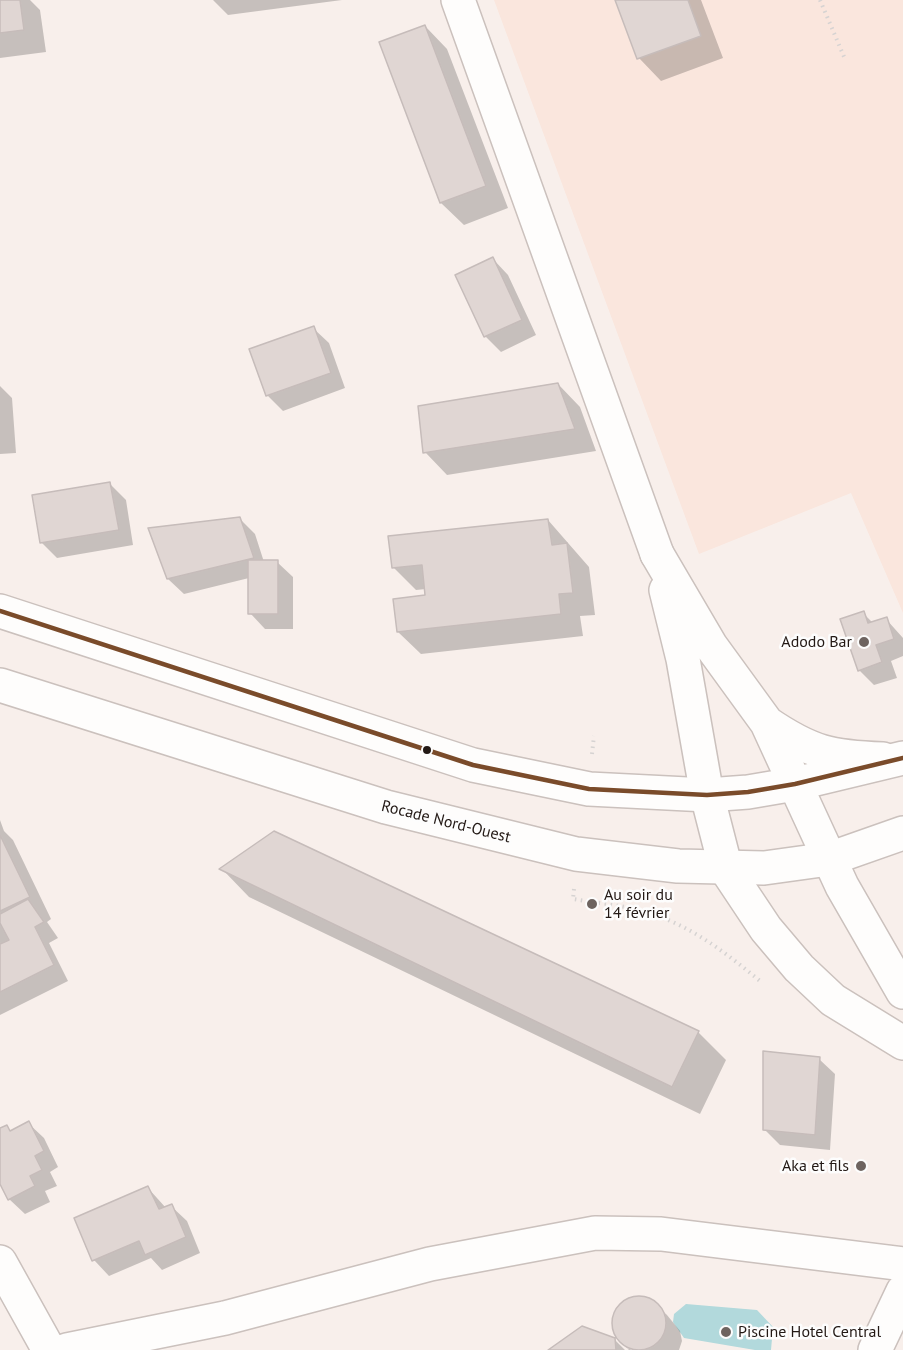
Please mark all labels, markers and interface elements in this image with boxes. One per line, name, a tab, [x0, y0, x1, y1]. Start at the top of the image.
place label: Adodo Bar	[781, 632, 852, 652]
marker: Adodo Bar	[857, 635, 871, 649]
unlabelled marker	[421, 744, 433, 756]
street label: Rocade Nord-Ouest	[379, 797, 513, 847]
place label: Au soir du 14 février	[604, 885, 673, 923]
marker: Au soir du 14 février	[585, 897, 599, 911]
place label: Aka et fils	[782, 1156, 849, 1176]
marker: Aka et fils	[854, 1159, 868, 1173]
place label: Piscine Hotel Central	[738, 1322, 881, 1342]
marker: Piscine Hotel Central	[719, 1325, 733, 1339]

